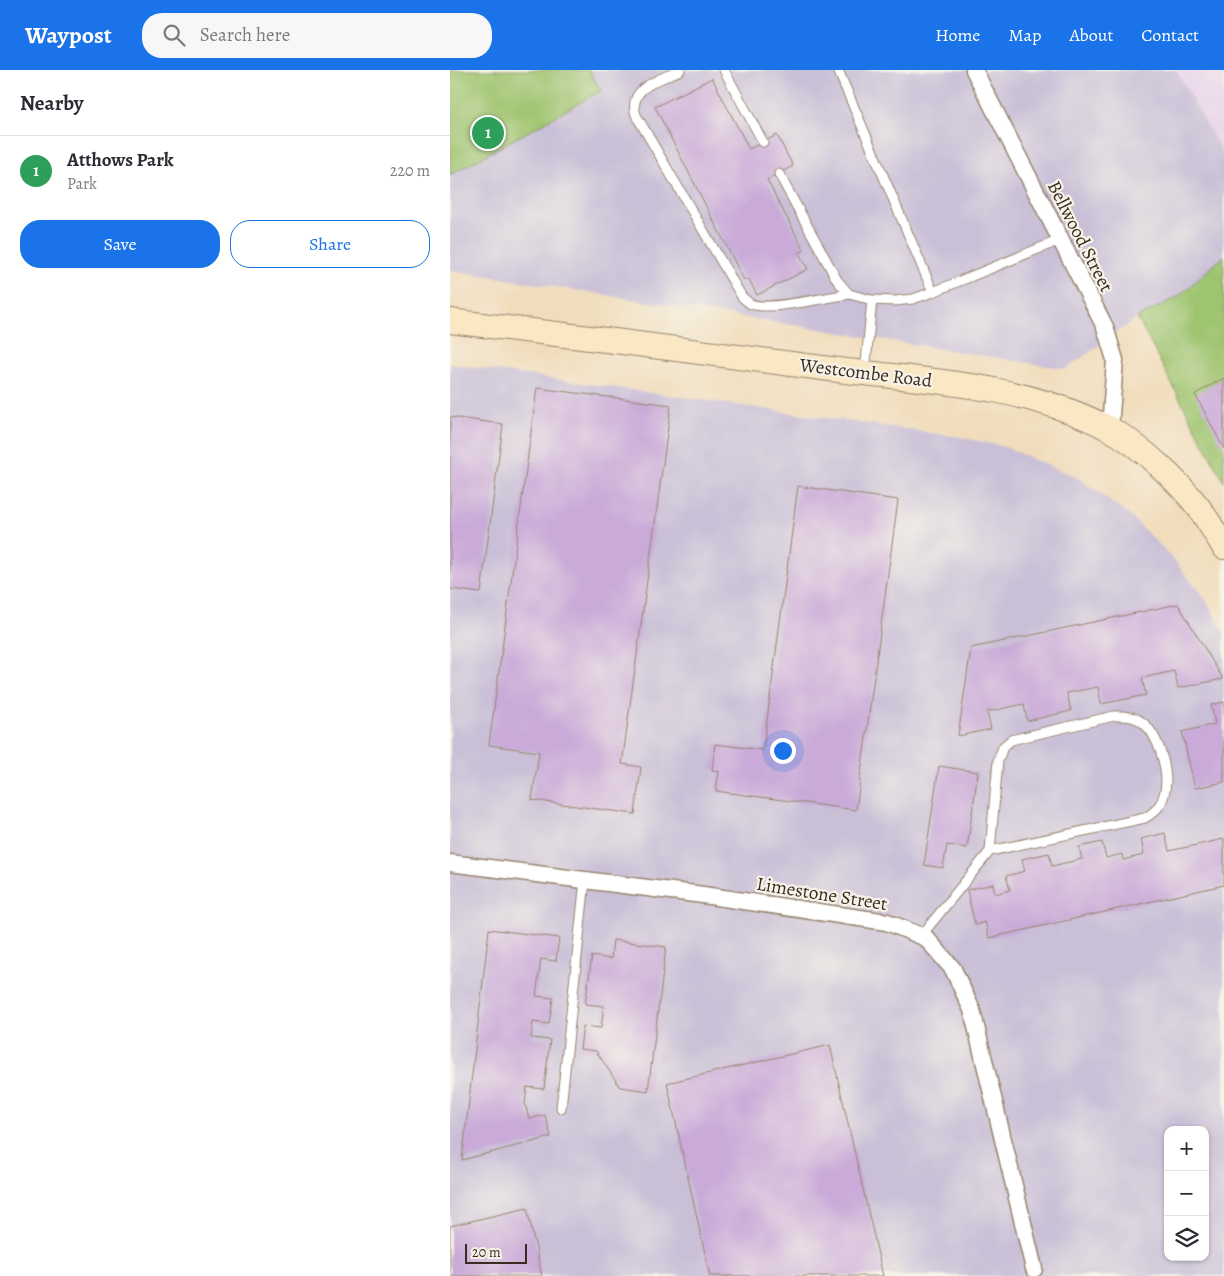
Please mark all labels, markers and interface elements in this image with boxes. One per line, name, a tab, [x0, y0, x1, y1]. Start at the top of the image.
search box	[142, 13, 492, 58]
text: Waypost	[25, 19, 112, 51]
icon: search	[160, 21, 188, 49]
text: Search here	[200, 22, 290, 48]
text: Home	[935, 23, 980, 47]
text: Map	[1008, 23, 1041, 47]
text: About	[1069, 23, 1113, 47]
text: Contact	[1141, 23, 1199, 47]
text: Nearby	[20, 89, 83, 117]
pin: 1	[472, 114, 504, 152]
text: Atthows Park	[67, 147, 174, 173]
text: 1	[33, 160, 39, 182]
text: 220 m	[390, 160, 430, 182]
text: Park	[67, 173, 97, 195]
street label: Bellwood Street	[1041, 176, 1119, 297]
button: Save	[20, 220, 220, 268]
button: Share	[230, 220, 430, 268]
street label: Westcombe Road	[797, 352, 934, 394]
your location	[770, 738, 796, 764]
street label: Limestone Street	[755, 871, 889, 917]
map controls	[1164, 1126, 1209, 1261]
button: +	[1164, 1126, 1209, 1171]
button: −	[1164, 1171, 1209, 1216]
button: layers	[1164, 1216, 1209, 1261]
scale bar	[465, 1241, 528, 1264]
text: 20 m	[472, 1243, 501, 1262]

